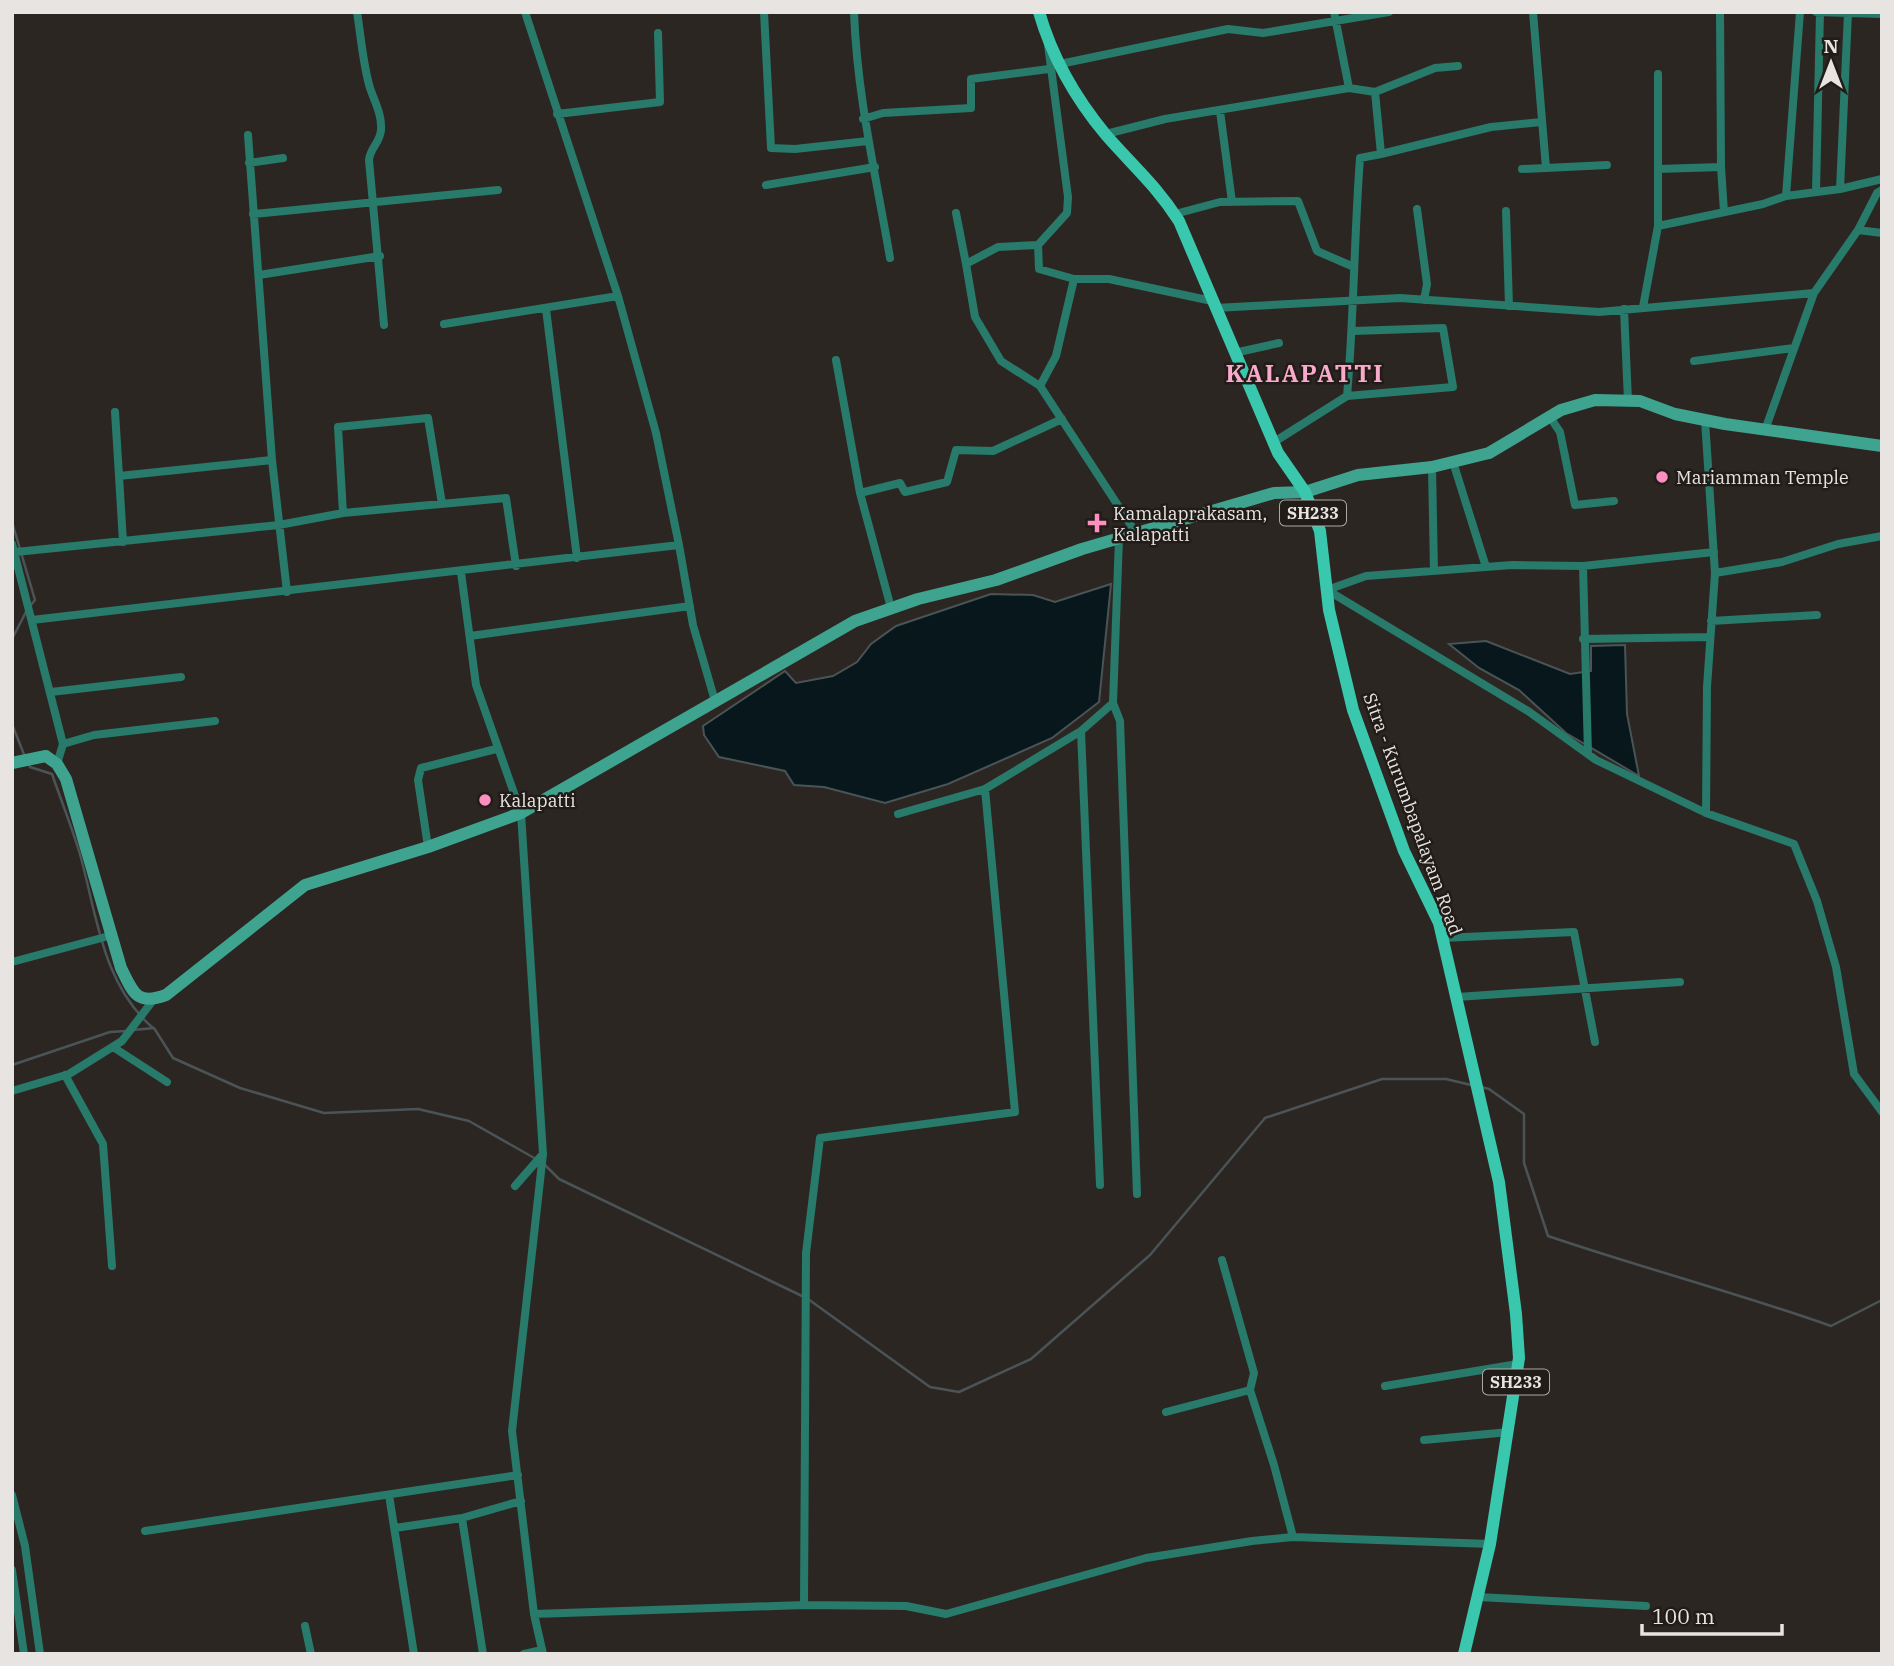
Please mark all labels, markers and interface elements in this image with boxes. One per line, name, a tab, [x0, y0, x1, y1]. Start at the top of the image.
north arrow	[1796, 28, 1866, 98]
text: N	[1823, 34, 1839, 58]
district label: KALAPATTI	[1226, 357, 1384, 389]
place label: Mariamman Temple	[1676, 466, 1849, 489]
marker: Mariamman Temple	[1654, 469, 1670, 485]
road number: SH233	[1280, 500, 1346, 526]
place label: Kamalaprakasam, Kalapatti	[1113, 502, 1267, 546]
marker: Kamalaprakasam, Kalapatti	[1087, 513, 1107, 533]
street label: Sitra - Kurumbapalayam Road	[1358, 690, 1468, 938]
place label: Kalapatti	[499, 789, 576, 812]
marker: Kalapatti	[477, 792, 493, 808]
road number: SH233	[1483, 1370, 1549, 1394]
scale bar	[1642, 1592, 1782, 1636]
text: 100 m	[1652, 1602, 1715, 1630]

